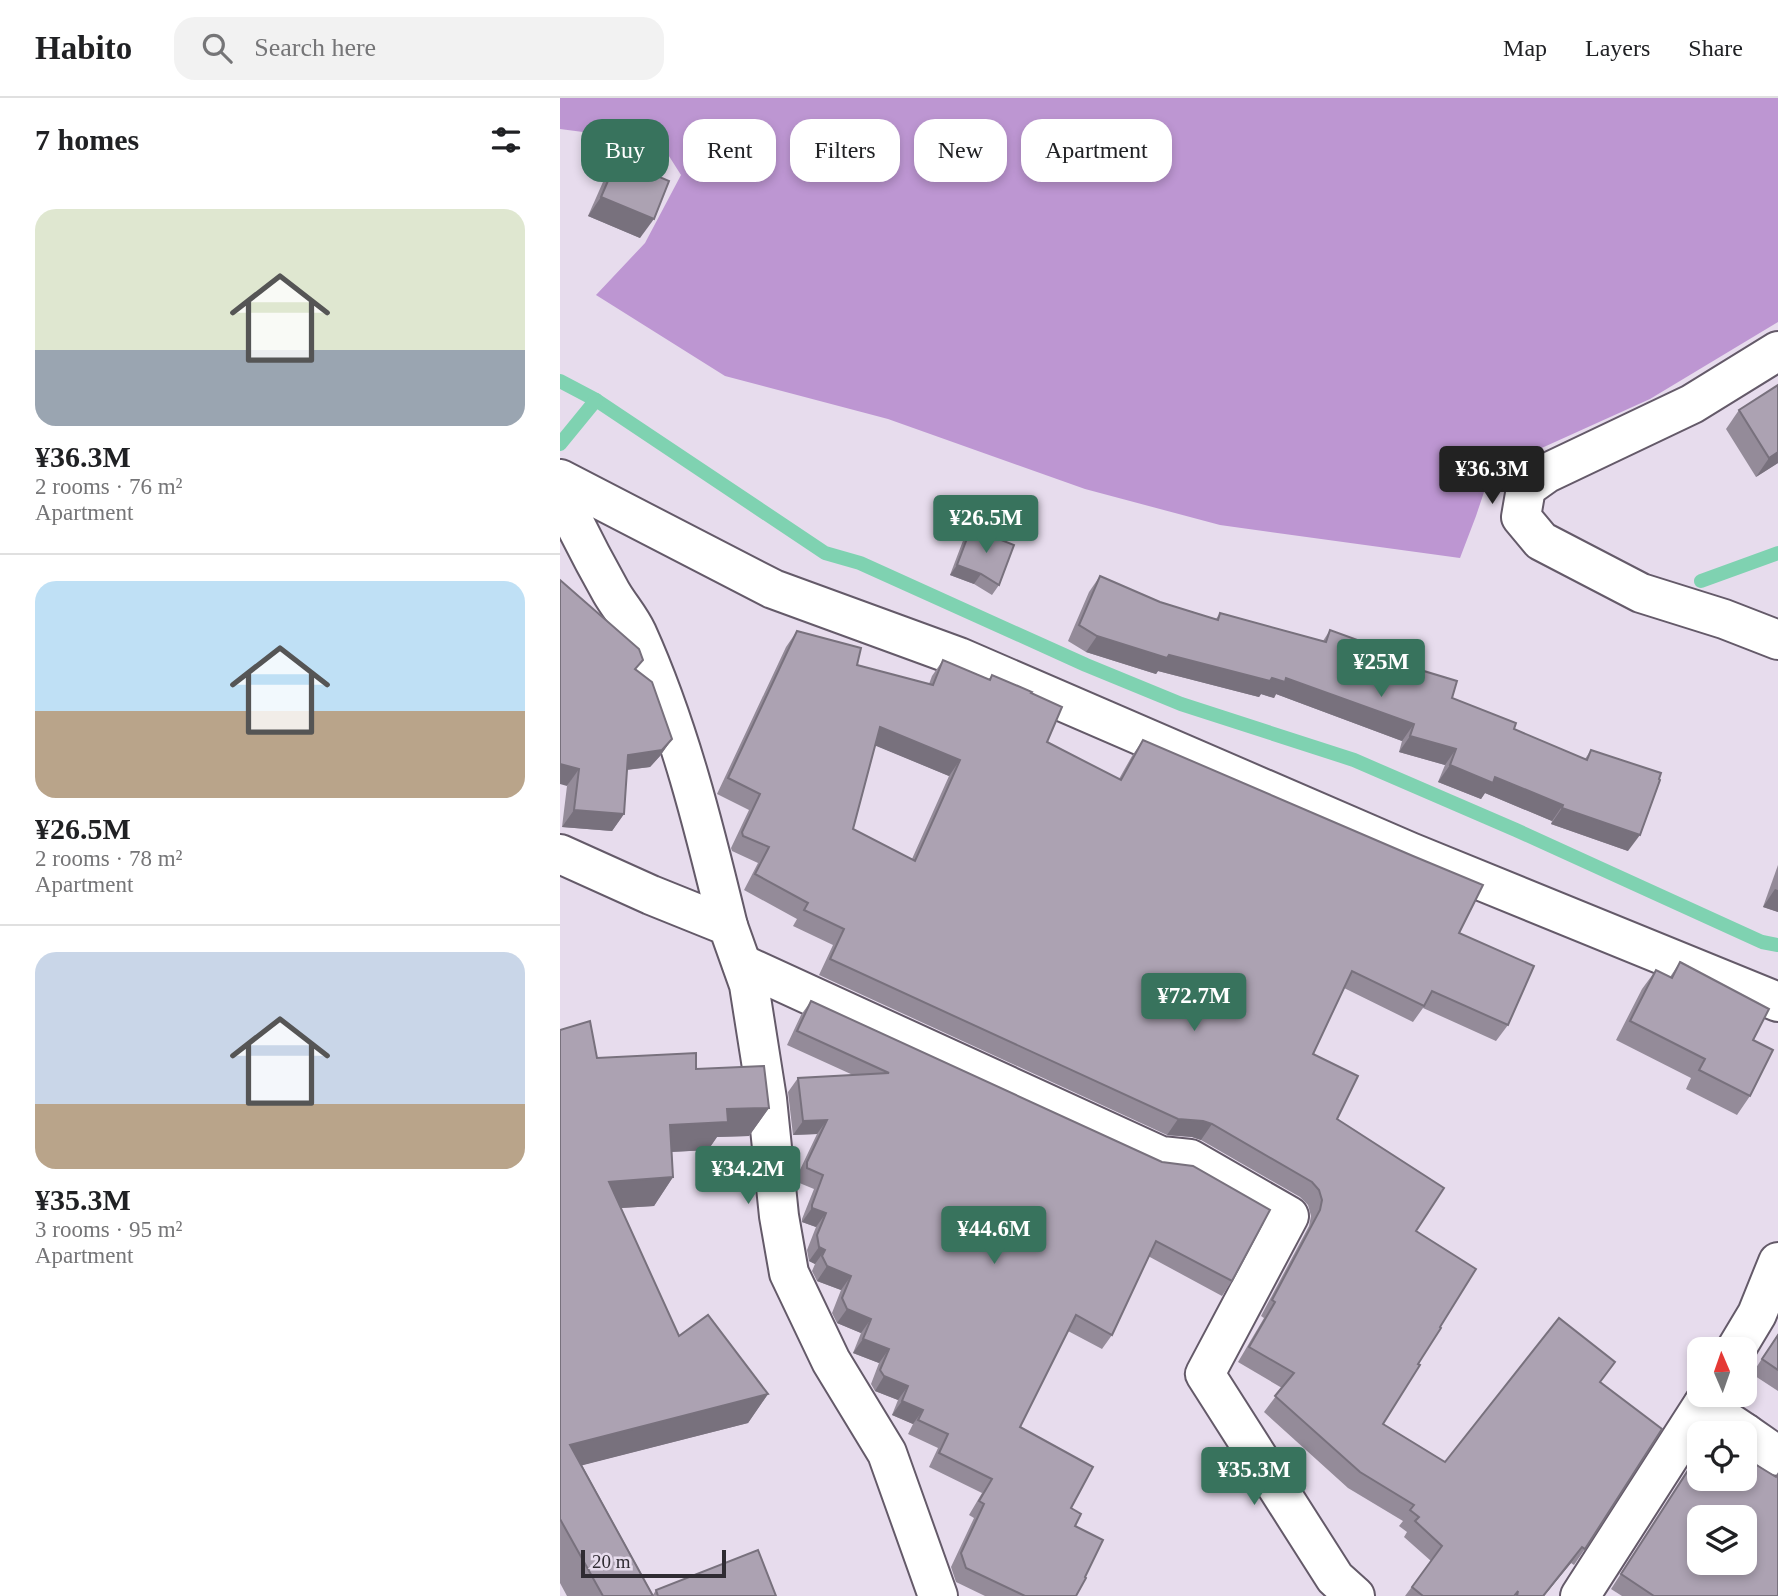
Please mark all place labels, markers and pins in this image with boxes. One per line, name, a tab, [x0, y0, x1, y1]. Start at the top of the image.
pin: ¥36.3M	[1435, 446, 1549, 506]
pin: ¥26.5M	[929, 496, 1043, 555]
pin: ¥25M	[1340, 640, 1422, 699]
pin: ¥72.7M	[1137, 974, 1251, 1033]
pin: ¥34.2M	[691, 1146, 805, 1206]
pin: ¥44.6M	[937, 1206, 1051, 1266]
pin: ¥35.3M	[1197, 1448, 1311, 1507]

